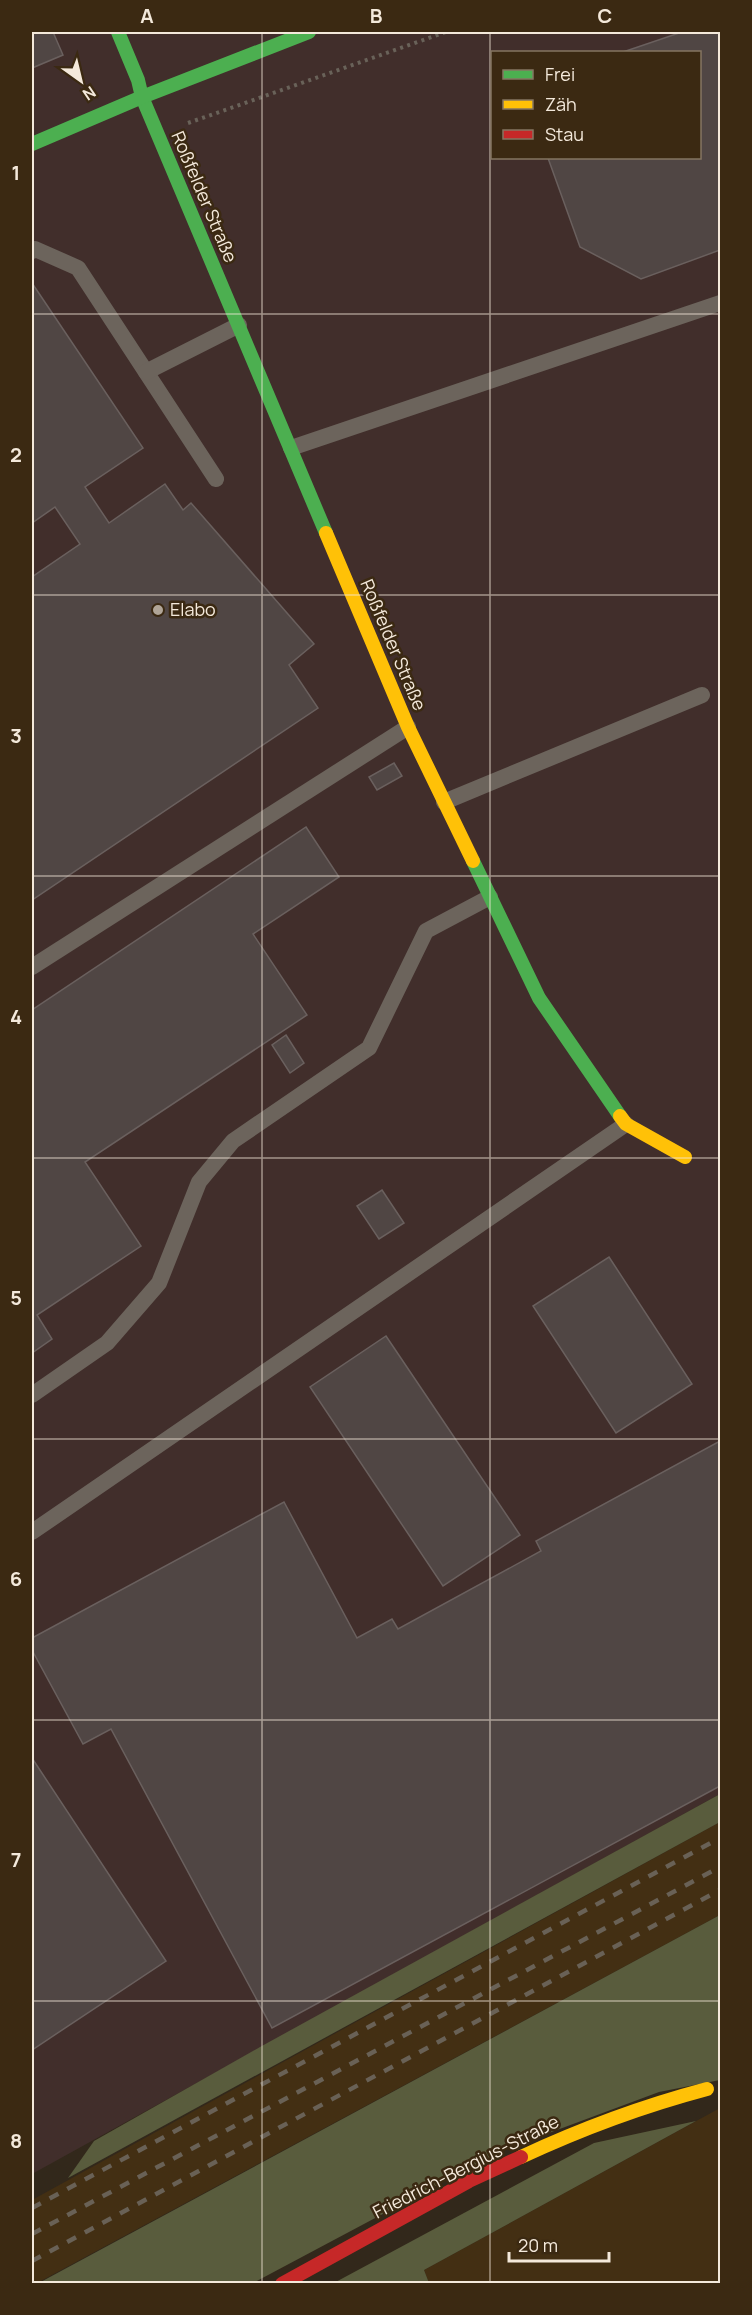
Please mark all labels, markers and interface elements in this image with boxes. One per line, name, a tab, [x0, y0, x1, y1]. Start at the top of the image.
text: A	[140, 2, 154, 29]
text: B	[370, 2, 383, 29]
text: C	[598, 2, 612, 29]
north arrow	[51, 51, 111, 111]
legend	[491, 51, 701, 159]
text: Frei	[545, 62, 575, 86]
text: N	[78, 81, 100, 106]
text: Zäh	[545, 92, 577, 116]
text: Stau	[545, 122, 584, 146]
street label: Roßfelder Straße	[166, 127, 243, 266]
text: 1	[12, 159, 20, 186]
text: 2	[10, 441, 22, 468]
street label: Roßfelder Straße	[355, 575, 432, 714]
place label: Elabo	[170, 597, 216, 621]
marker: Elabo	[151, 603, 165, 617]
text: 3	[10, 722, 22, 749]
text: 4	[10, 1003, 22, 1030]
text: 5	[10, 1284, 22, 1311]
text: 6	[10, 1565, 22, 1592]
text: 7	[11, 1846, 21, 1873]
street label: Friedrich-Bergius-Straße	[368, 2109, 563, 2224]
text: 8	[10, 2127, 22, 2154]
scale bar	[509, 2225, 610, 2263]
text: 20 m	[518, 2233, 558, 2257]

